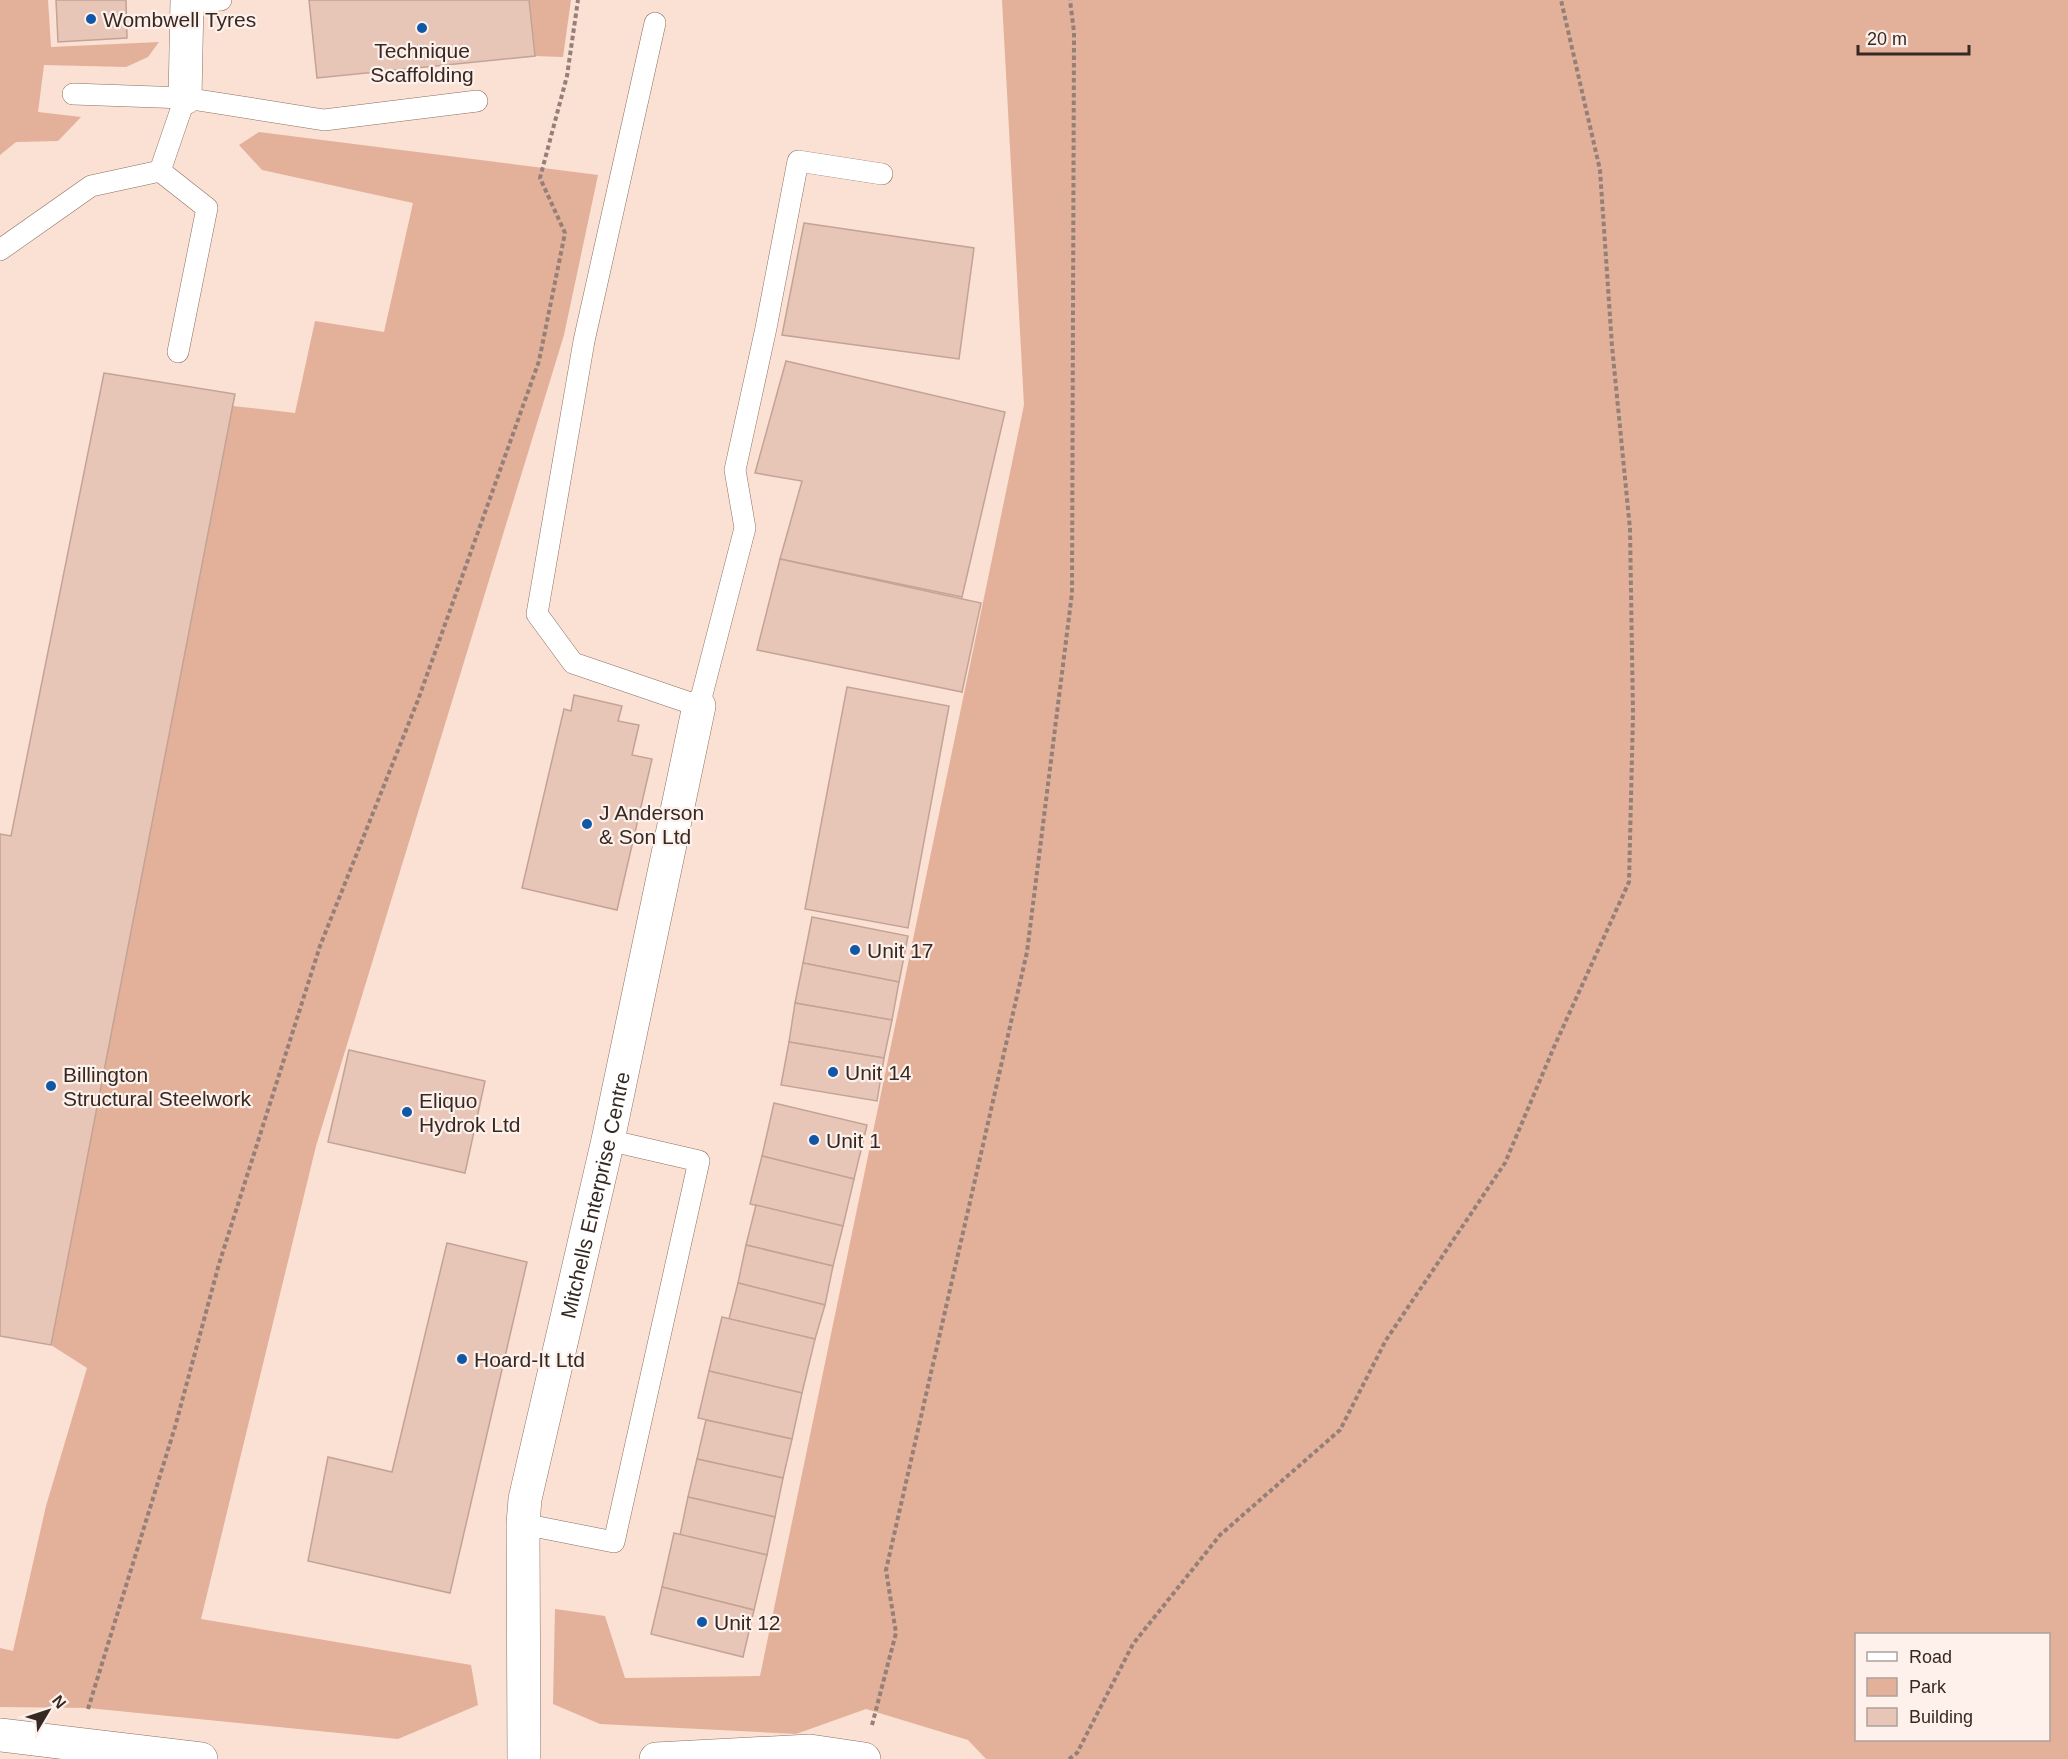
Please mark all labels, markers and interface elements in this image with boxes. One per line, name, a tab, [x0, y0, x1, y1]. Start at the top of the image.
place label: Wombwell Tyres	[103, 8, 256, 31]
marker: Wombwell Tyres	[84, 12, 98, 26]
scale bar	[1858, 18, 1969, 56]
marker: Technique Scaffolding	[415, 21, 429, 35]
text: 20 m	[1867, 29, 1907, 49]
place label: Technique Scaffolding	[370, 39, 474, 86]
place label: J Anderson & Son Ltd	[599, 801, 704, 848]
marker: J Anderson & Son Ltd	[580, 817, 594, 831]
place label: Unit 17	[867, 939, 934, 962]
marker: Unit 17	[848, 943, 862, 957]
place label: Unit 14	[845, 1061, 912, 1084]
place label: Billington Structural Steelwork	[63, 1063, 251, 1110]
marker: Unit 14	[826, 1065, 840, 1079]
street label: Mitchells Enterprise Centre	[556, 1070, 634, 1321]
marker: Billington Structural Steelwork	[44, 1079, 58, 1093]
place label: Eliquo Hydrok Ltd	[419, 1089, 521, 1136]
marker: Eliquo Hydrok Ltd	[400, 1105, 414, 1119]
place label: Unit 1	[826, 1129, 881, 1152]
marker: Unit 1	[807, 1133, 821, 1147]
place label: Hoard-It Ltd	[474, 1348, 585, 1371]
marker: Hoard-It Ltd	[455, 1352, 469, 1366]
place label: Unit 12	[714, 1611, 781, 1634]
marker: Unit 12	[695, 1615, 709, 1629]
legend	[1855, 1633, 2050, 1741]
text: Road	[1909, 1647, 1952, 1667]
text: Park	[1909, 1677, 1947, 1697]
north arrow	[18, 1681, 78, 1741]
text: N	[49, 1692, 70, 1712]
text: Building	[1909, 1707, 1973, 1727]

